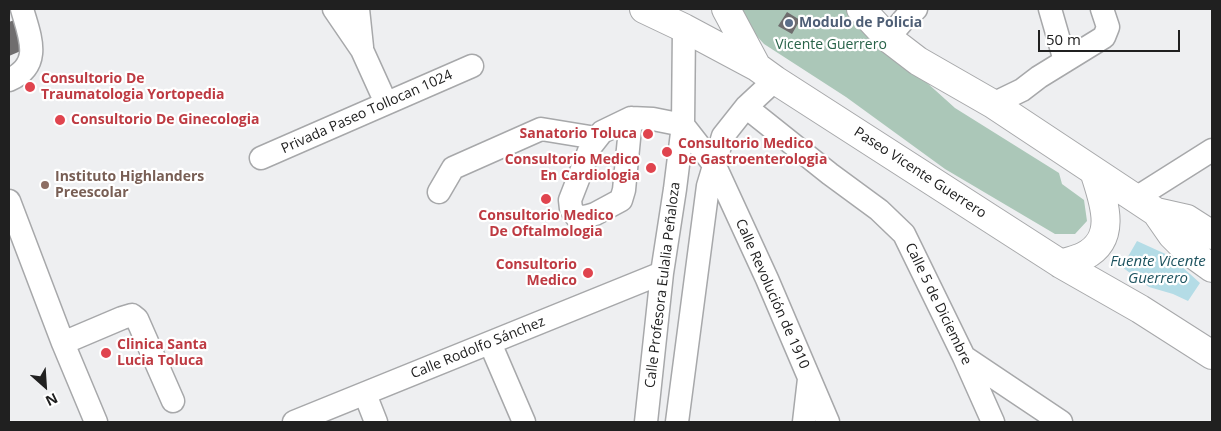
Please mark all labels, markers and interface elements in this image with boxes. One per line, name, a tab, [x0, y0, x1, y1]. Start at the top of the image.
place label: Modulo de Policia	[799, 15, 922, 31]
marker: Modulo de Policia	[783, 17, 795, 29]
scale bar	[1041, 20, 1184, 52]
text: 50 m	[1046, 29, 1081, 49]
park label: Vicente Guerrero	[775, 37, 887, 53]
street label: Privada Paseo Tollocan 1024	[279, 67, 455, 157]
place label: Consultorio De Traumatologia Yortopedia	[41, 71, 225, 104]
marker: Consultorio De Traumatologia Yortopedia	[23, 80, 37, 94]
place label: Consultorio De Ginecologia	[71, 112, 260, 128]
marker: Consultorio De Ginecologia	[53, 113, 67, 127]
street label: Paseo Vicente Guerrero	[851, 124, 989, 222]
place label: Sanatorio Toluca	[520, 126, 637, 142]
marker: Sanatorio Toluca	[641, 127, 655, 141]
place label: Consultorio Medico De Gastroenterologia	[678, 136, 827, 168]
marker: Consultorio Medico De Gastroenterologia	[660, 145, 674, 159]
place label: Consultorio Medico En Cardiologia	[505, 152, 640, 184]
marker: Consultorio Medico En Cardiologia	[644, 161, 658, 175]
place label: Instituto Highlanders Preescolar	[55, 169, 204, 202]
marker: Instituto Highlanders Preescolar	[39, 179, 51, 191]
street label: Calle Profesora Eulalia Peñaloza	[642, 181, 684, 389]
marker: Consultorio Medico De Oftalmologia	[539, 192, 553, 206]
place label: Consultorio Medico De Oftalmologia	[478, 208, 614, 240]
street label: Calle Revolución de 1910	[731, 217, 813, 371]
street label: Calle 5 de Diciembre	[901, 240, 975, 368]
water label: Fuente Vicente Guerrero	[1110, 253, 1206, 288]
place label: Consultorio Medico	[496, 257, 577, 290]
marker: Consultorio Medico	[581, 266, 595, 280]
street label: Calle Rodolfo Sánchez	[408, 313, 548, 383]
place label: Clinica Santa Lucia Toluca	[117, 337, 207, 370]
marker: Clinica Santa Lucia Toluca	[99, 346, 113, 360]
north arrow	[20, 361, 70, 411]
text: N	[43, 389, 61, 411]

